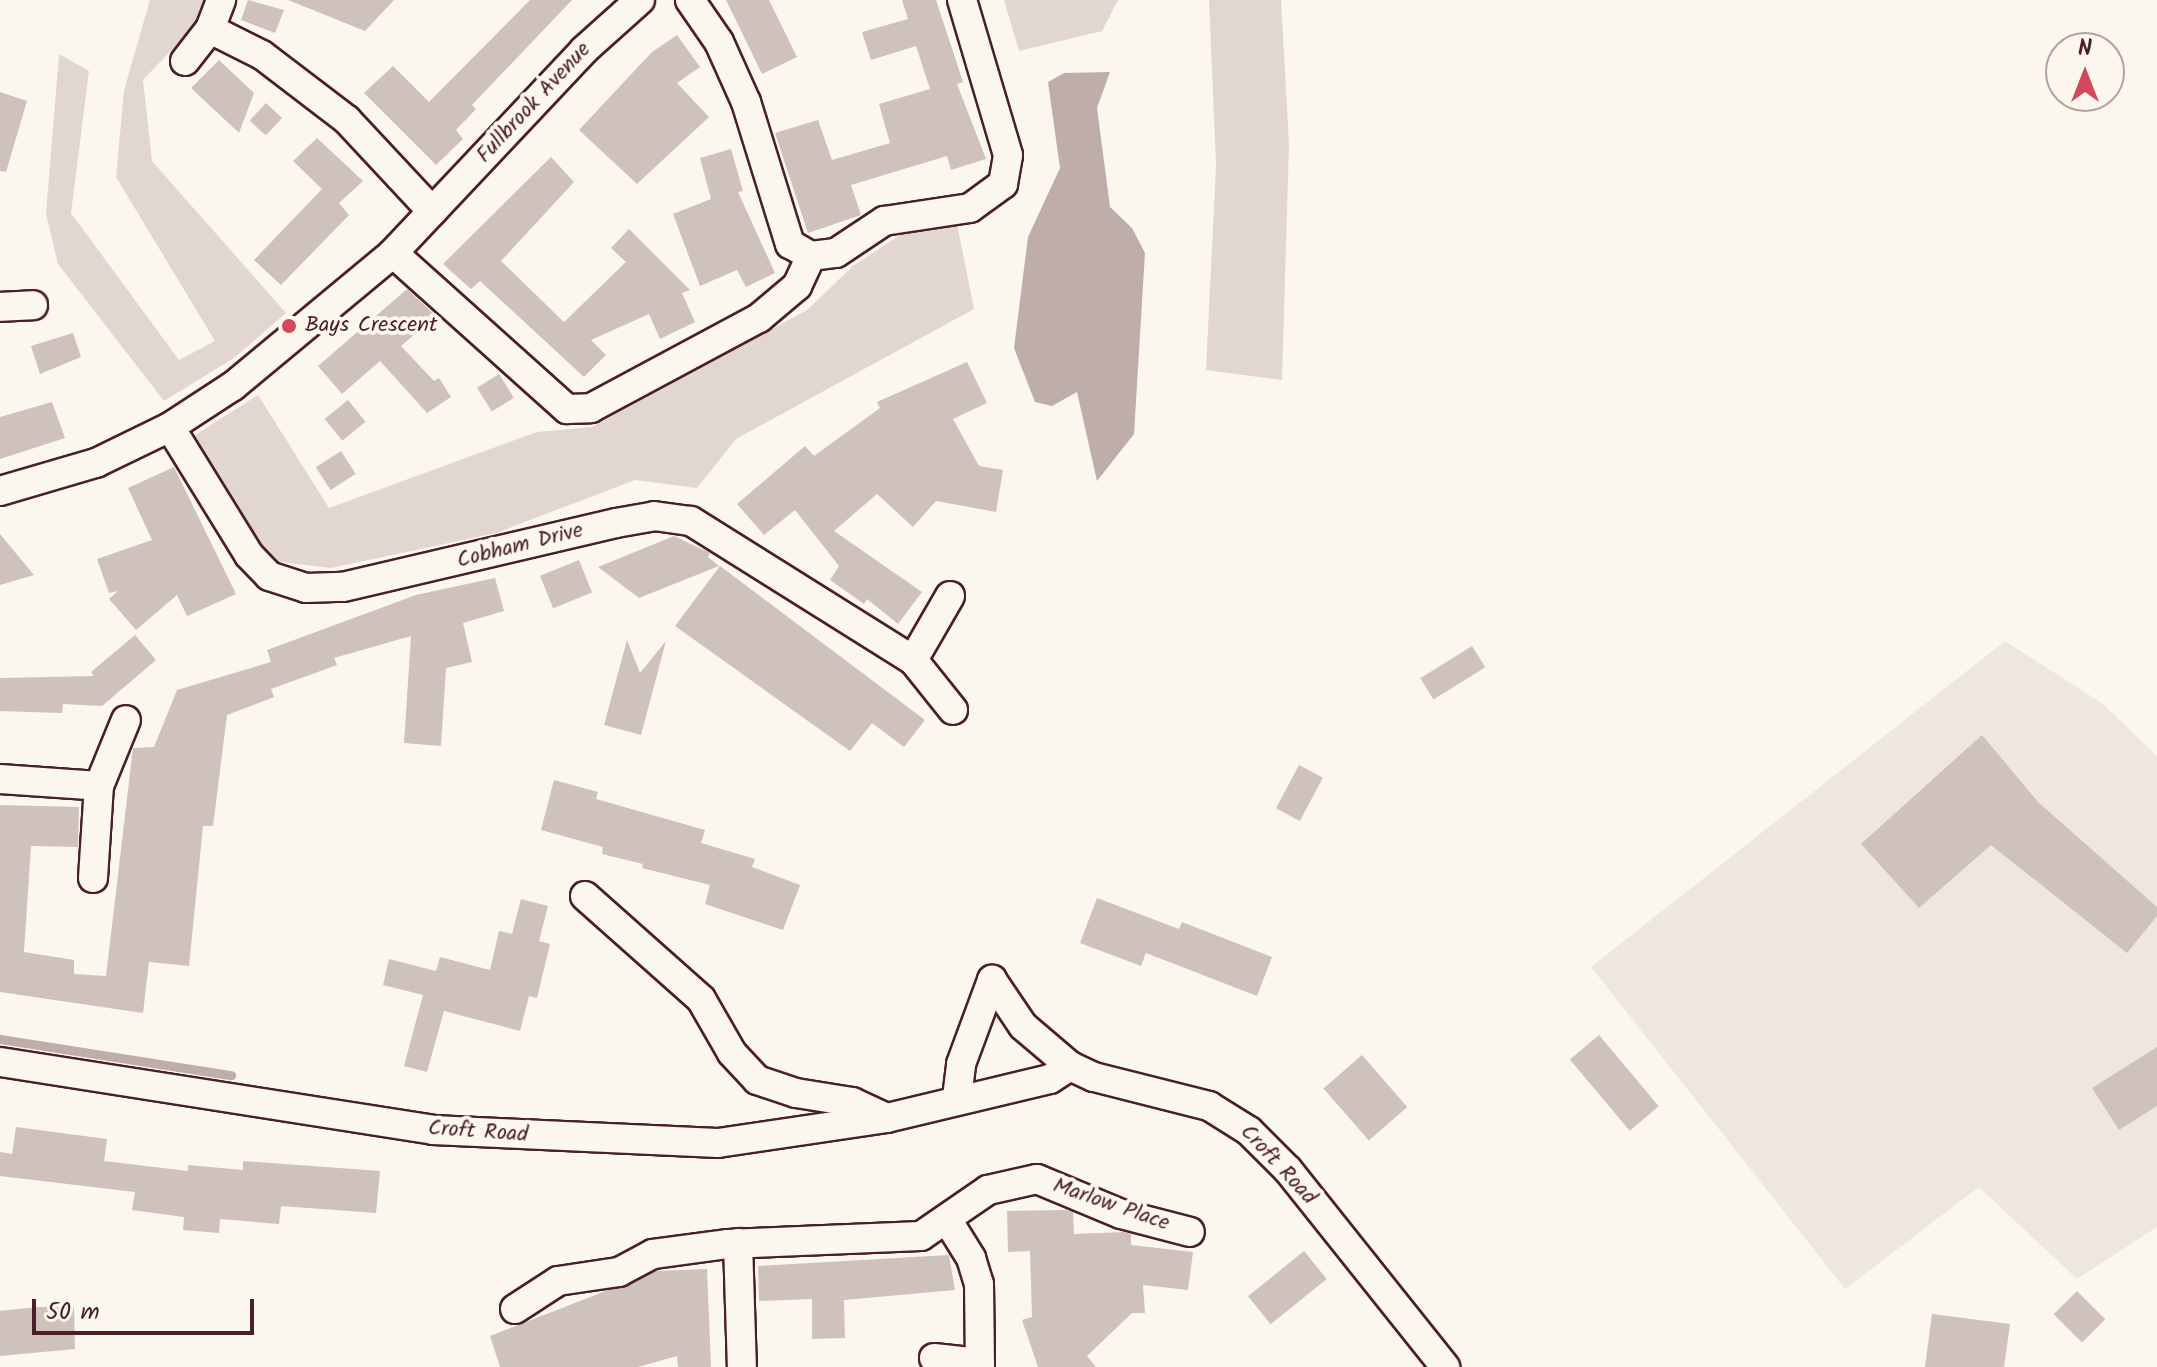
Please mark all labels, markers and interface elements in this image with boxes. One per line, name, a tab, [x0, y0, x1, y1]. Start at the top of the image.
north arrow	[2045, 32, 2125, 112]
text: N	[2078, 32, 2092, 67]
street label: Fullbrook Avenue	[471, 37, 597, 169]
place label: Bays Crescent	[305, 313, 438, 339]
marker: Bays Crescent	[280, 317, 298, 335]
street label: Cobham Drive	[454, 518, 586, 574]
street label: Croft Road	[427, 1115, 529, 1149]
street label: Croft Road	[1234, 1119, 1322, 1211]
street label: Marlow Place	[1049, 1173, 1173, 1237]
scale bar	[36, 1283, 258, 1333]
text: 50 m	[46, 1293, 100, 1332]

